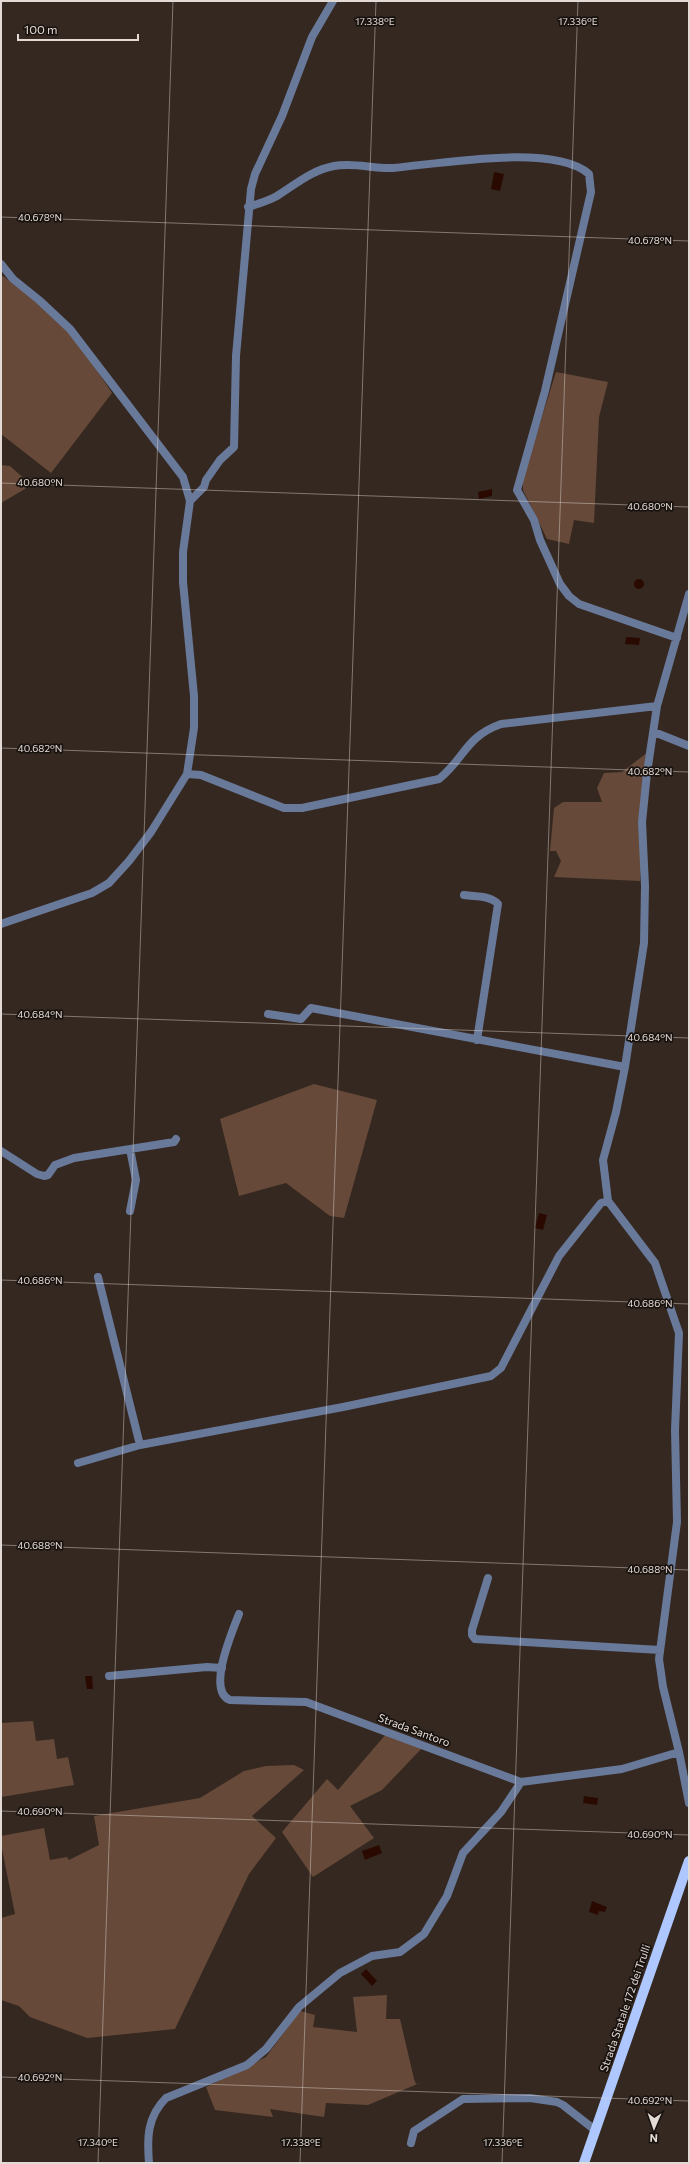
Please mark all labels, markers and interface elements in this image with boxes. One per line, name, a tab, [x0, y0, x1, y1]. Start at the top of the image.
text: 17.338°E	[355, 15, 395, 27]
text: 17.336°E	[558, 15, 598, 27]
scale bar	[18, 16, 138, 42]
text: 100 m	[24, 22, 58, 36]
text: 40.678°N	[18, 211, 62, 223]
text: 40.678°N	[628, 234, 672, 246]
text: 40.680°N	[17, 476, 63, 488]
text: 40.680°N	[627, 500, 673, 512]
text: 40.682°N	[18, 742, 62, 754]
text: 40.682°N	[628, 765, 672, 777]
text: 40.684°N	[18, 1008, 62, 1020]
text: 40.684°N	[628, 1031, 672, 1043]
text: 40.686°N	[18, 1274, 62, 1286]
text: 40.686°N	[628, 1297, 672, 1309]
text: 40.688°N	[18, 1539, 62, 1551]
text: 40.688°N	[628, 1563, 672, 1575]
street label: Strada Santoro	[377, 1711, 452, 1749]
text: 40.690°N	[17, 1805, 63, 1817]
text: 40.690°N	[627, 1828, 673, 1840]
street label: Strada Statale 172 dei Trulli	[597, 1942, 652, 2073]
text: 40.692°N	[18, 2071, 62, 2083]
text: 40.692°N	[628, 2094, 672, 2106]
north arrow	[634, 2108, 674, 2148]
text: N	[649, 2132, 658, 2145]
text: 17.340°E	[78, 2136, 118, 2148]
text: 17.338°E	[281, 2136, 321, 2148]
text: 17.336°E	[483, 2136, 523, 2148]

